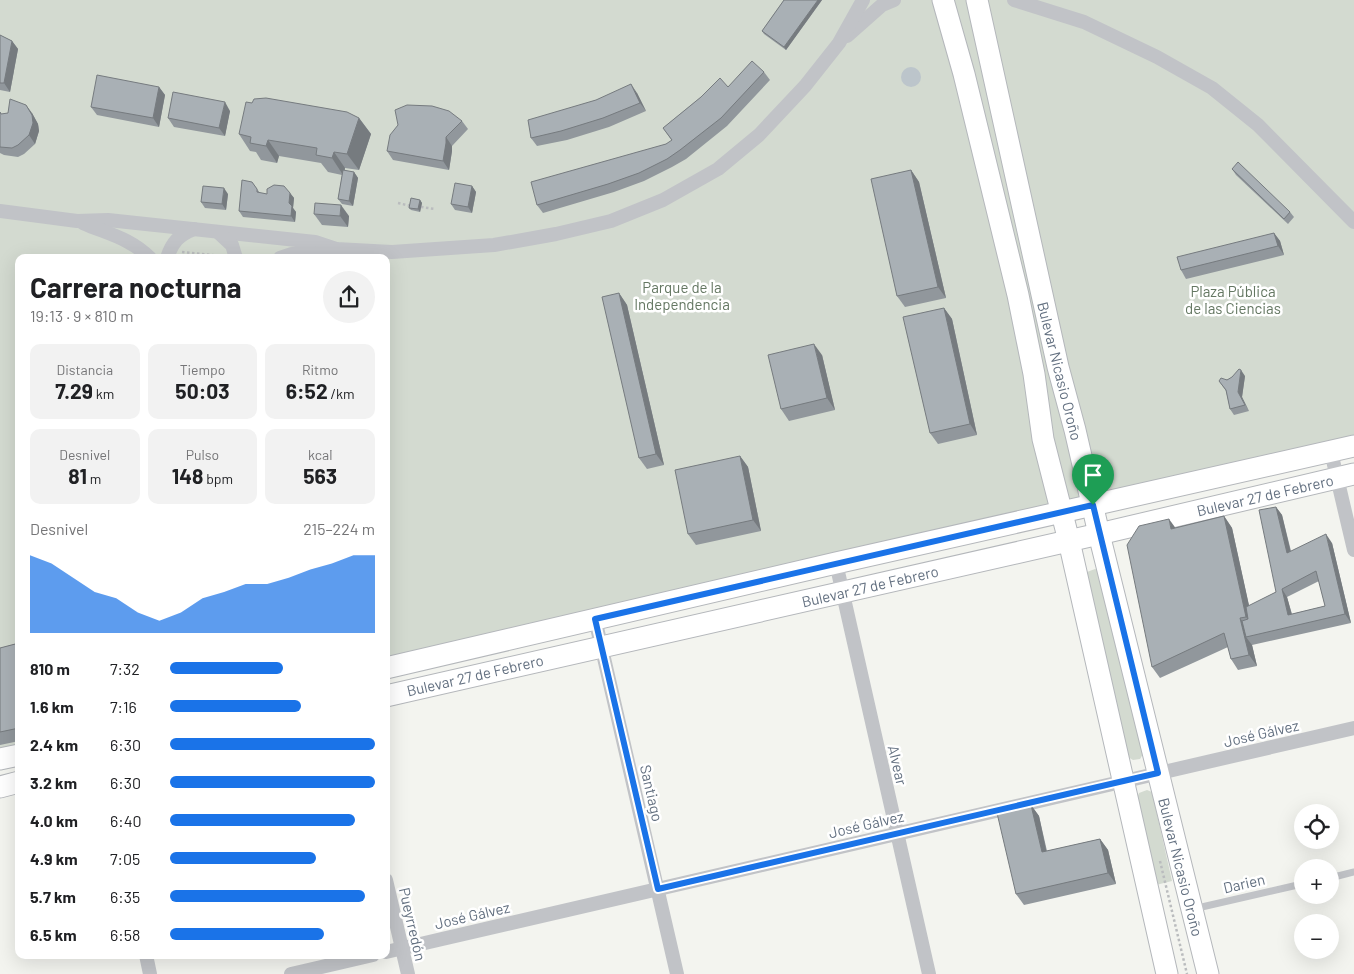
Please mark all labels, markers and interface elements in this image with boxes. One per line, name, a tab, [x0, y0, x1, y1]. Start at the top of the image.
text: Carrera nocturna	[30, 270, 242, 304]
button: share	[323, 271, 375, 323]
park label: Parque de la Independencia	[634, 278, 730, 313]
park label: Plaza Pública de las Ciencias	[1185, 282, 1281, 317]
street label: Bulevar Nicasio Oroño	[1034, 300, 1086, 442]
text: 19:13 · 9 × 810 m	[30, 306, 133, 325]
text: Distancia	[57, 361, 113, 378]
text: Tiempo	[180, 361, 225, 378]
text: Ritmo	[302, 361, 338, 378]
text: 7.29	[55, 378, 93, 403]
text: 50:03	[175, 378, 230, 403]
text: 6:52	[286, 378, 328, 403]
text: km	[93, 385, 114, 402]
text: /km	[328, 385, 355, 402]
text: Desnivel	[59, 446, 110, 463]
text: Pulso	[186, 446, 219, 463]
text: kcal	[308, 446, 332, 463]
pin	[1072, 454, 1114, 505]
icon: arrive	[1079, 461, 1107, 489]
text: 81	[68, 463, 87, 488]
text: 148	[172, 463, 203, 488]
text: 563	[303, 463, 337, 488]
text: m	[87, 470, 101, 487]
text: bpm	[203, 470, 233, 487]
street label: Bulevar 27 de Febrero	[1195, 470, 1335, 520]
text: Desnivel	[30, 519, 88, 538]
text: 215–224 m	[303, 519, 375, 538]
street label: Bulevar 27 de Febrero	[800, 561, 940, 611]
street label: Bulevar 27 de Febrero	[405, 650, 545, 700]
text: 810 m	[30, 659, 70, 678]
text: 7:32	[110, 659, 140, 678]
text: 1.6 km	[30, 697, 74, 716]
text: 7:16	[110, 697, 137, 716]
street label: José Gálvez	[1222, 716, 1301, 750]
text: 2.4 km	[30, 735, 78, 754]
text: 6:30	[110, 735, 141, 754]
street label: Alvear	[885, 743, 911, 787]
street label: Santiago	[637, 763, 667, 823]
text: 3.2 km	[30, 773, 77, 792]
text: 6:30	[110, 773, 141, 792]
street label: Bulevar Nicasio Oroño	[1155, 796, 1207, 938]
map controls	[1294, 804, 1339, 959]
button: locate	[1294, 804, 1339, 849]
street label: José Gálvez	[827, 807, 906, 841]
text: 4.0 km	[30, 811, 78, 830]
text: 6:40	[110, 811, 142, 830]
text: 4.9 km	[30, 849, 78, 868]
text: 7:05	[110, 849, 140, 868]
button: +	[1294, 859, 1339, 904]
street label: Darien	[1221, 869, 1267, 897]
street label: Pueyrredón	[396, 886, 430, 962]
text: 5.7 km	[30, 887, 76, 906]
text: 6:35	[110, 887, 140, 906]
street label: José Gálvez	[433, 898, 512, 932]
button: −	[1294, 914, 1339, 959]
text: 6.5 km	[30, 925, 77, 944]
text: 6:58	[110, 925, 140, 944]

